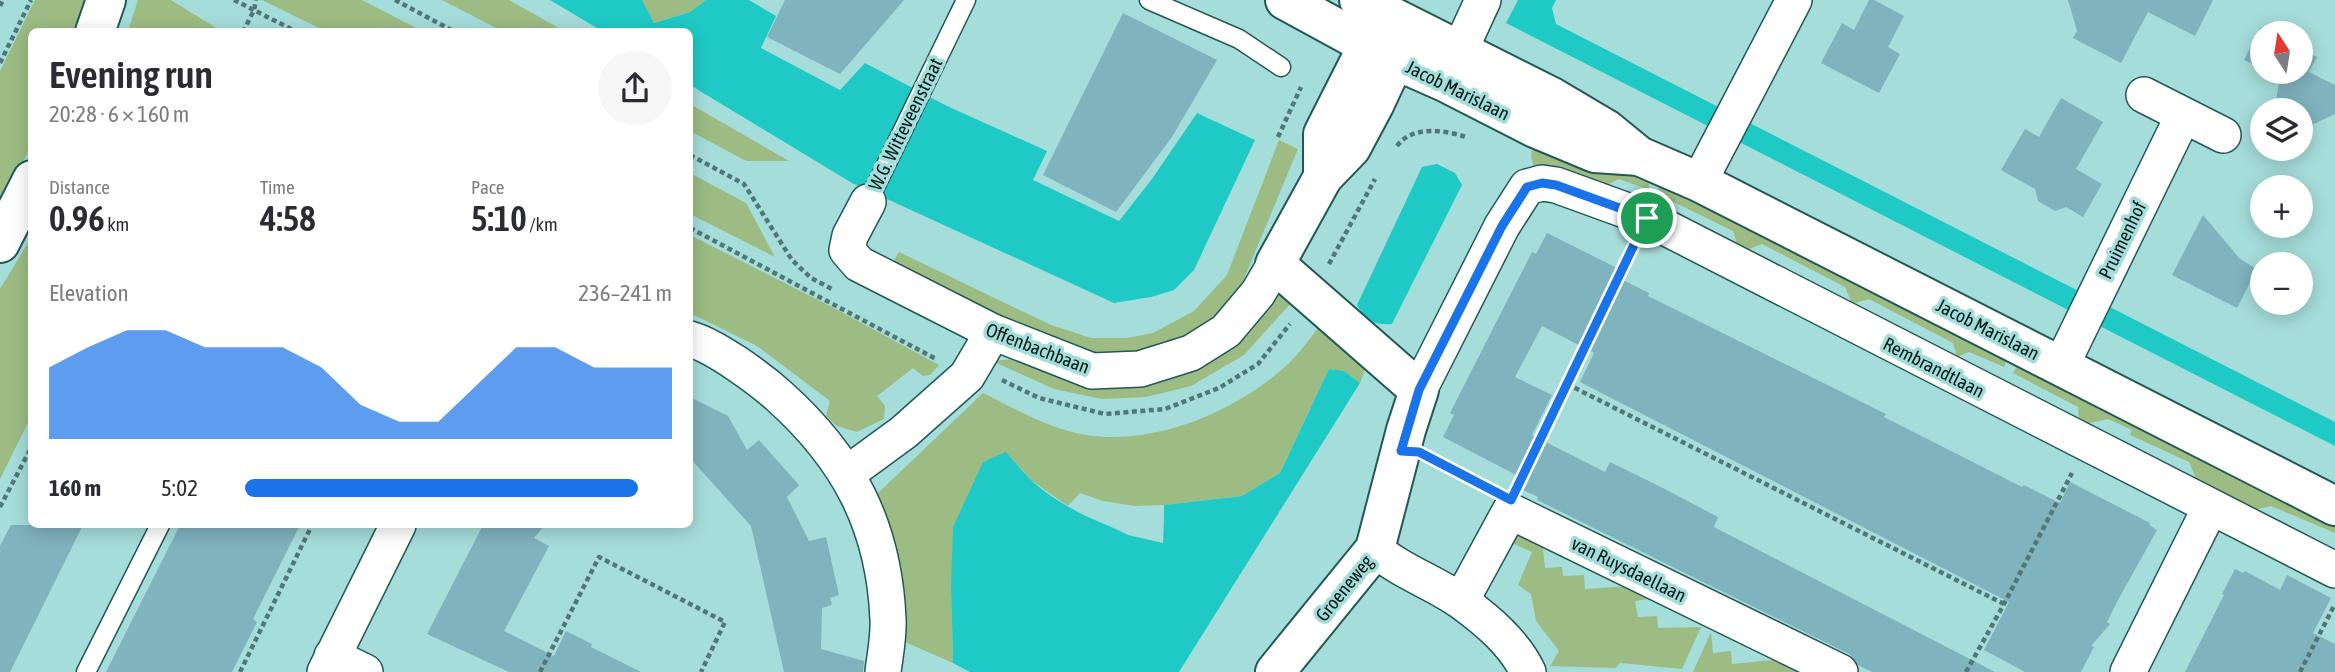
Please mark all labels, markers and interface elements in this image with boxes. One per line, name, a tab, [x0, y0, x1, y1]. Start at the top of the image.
north arrow	[2250, 21, 2314, 84]
map controls	[2250, 21, 2313, 315]
button: share	[598, 51, 672, 125]
text: Evening run	[49, 53, 213, 96]
street label: W.G. Witteveenstraat	[863, 54, 947, 194]
street label: Jacob Marislaan	[1403, 55, 1513, 125]
button: layers	[2250, 98, 2313, 161]
text: 20:28 · 6 × 160 m	[49, 101, 189, 127]
button: +	[2250, 175, 2313, 238]
text: Distance	[49, 176, 110, 198]
text: Time	[260, 176, 295, 198]
text: Pace	[471, 176, 504, 198]
pin	[1617, 188, 1677, 248]
text: 0.96	[49, 198, 105, 238]
text: 4:58	[260, 198, 316, 238]
text: 5:10	[471, 198, 527, 238]
street label: Pruimenhof	[2094, 198, 2150, 282]
icon: arrive	[1628, 199, 1666, 237]
text: km	[105, 213, 129, 235]
text: /km	[527, 213, 558, 235]
button: −	[2250, 252, 2313, 315]
text: Elevation	[49, 280, 129, 306]
text: 236–241 m	[578, 280, 672, 306]
street label: Jacob Marislaan	[1933, 294, 2043, 364]
street label: Offenbachbaan	[983, 318, 1093, 378]
street label: Rembrandtlaan	[1880, 332, 1988, 402]
text: 160 m	[49, 475, 101, 501]
text: 5:02	[161, 475, 198, 501]
street label: van Ruysdaellaan	[1568, 532, 1690, 606]
street label: Groeneweg	[1311, 550, 1378, 626]

